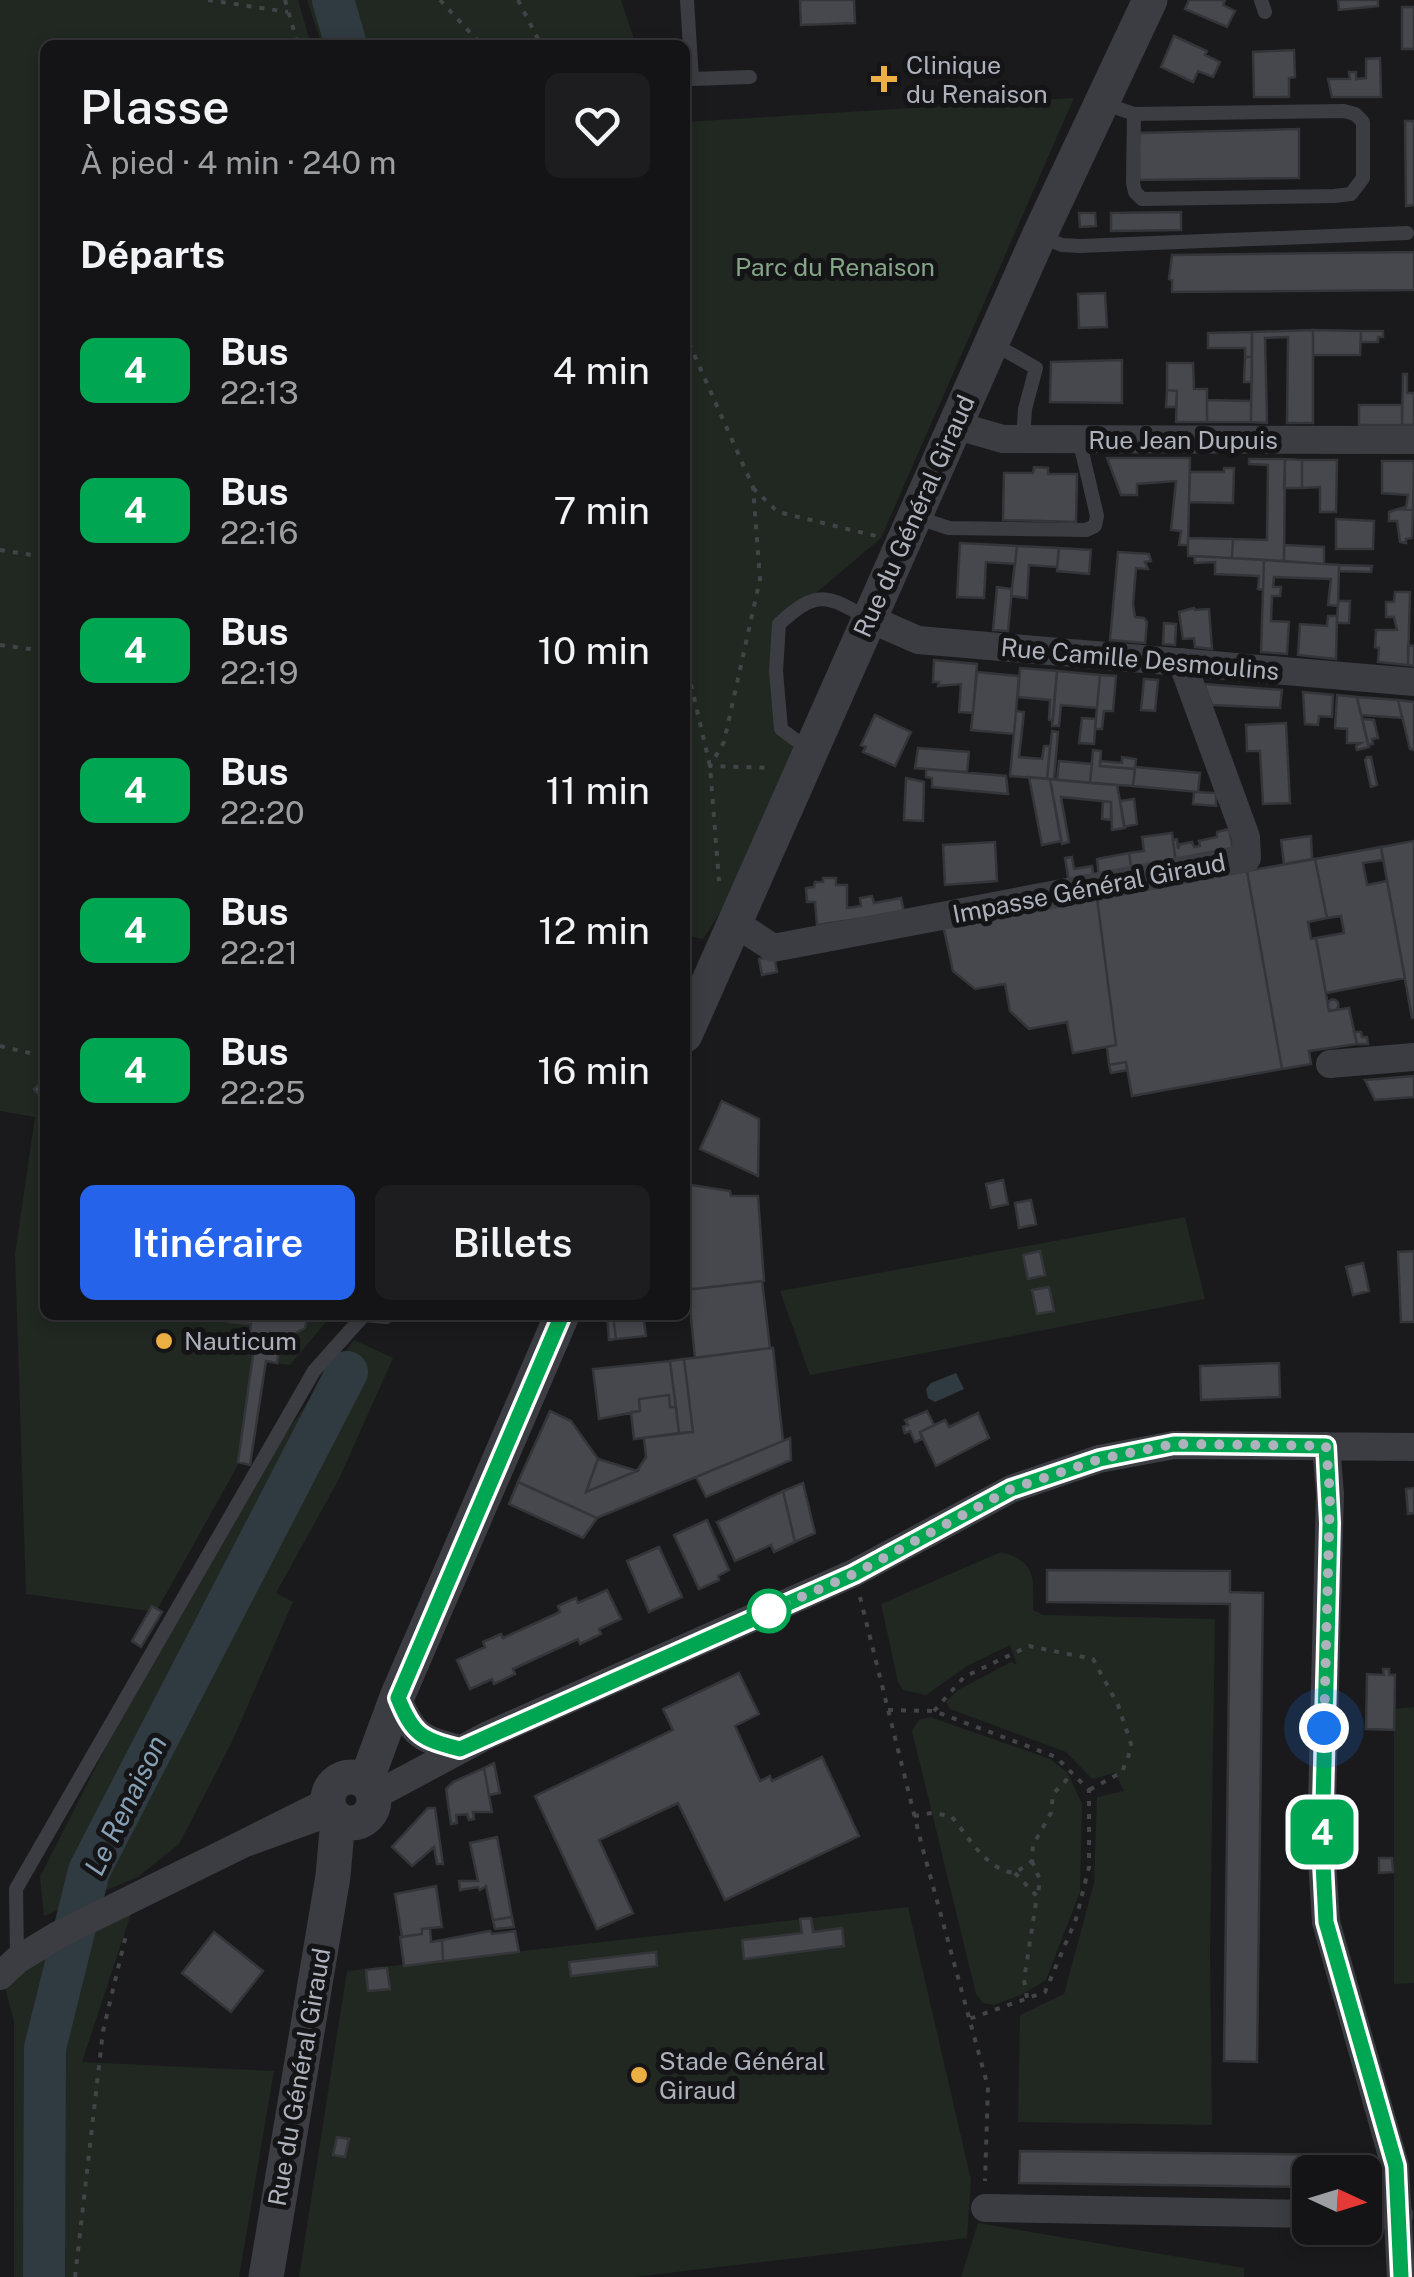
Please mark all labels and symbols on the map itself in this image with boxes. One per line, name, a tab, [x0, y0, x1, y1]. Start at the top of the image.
place label: Clinique du Renaison	[906, 50, 1048, 109]
marker: Clinique du Renaison	[871, 66, 897, 92]
park label: Parc du Renaison	[735, 252, 935, 282]
street label: Rue du Général Giraud	[847, 390, 981, 642]
street label: Rue Jean Dupuis	[1088, 425, 1278, 455]
street label: Rue Camille Desmoulins	[999, 632, 1281, 686]
street label: Impasse Général Giraud	[950, 847, 1228, 929]
place label: Nauticum	[184, 1326, 297, 1356]
marker: Nauticum	[153, 1330, 175, 1352]
unlabelled marker	[748, 1590, 790, 1632]
your location	[1299, 1703, 1349, 1753]
water label: Le Renaison	[77, 1730, 173, 1880]
line badge: 4	[1290, 1800, 1354, 1864]
street label: Rue du Général Giraud	[262, 1946, 336, 2208]
place label: Stade Général Giraud	[659, 2046, 826, 2105]
marker: Stade Général Giraud	[628, 2064, 650, 2086]
north arrow	[1292, 2155, 1382, 2245]

